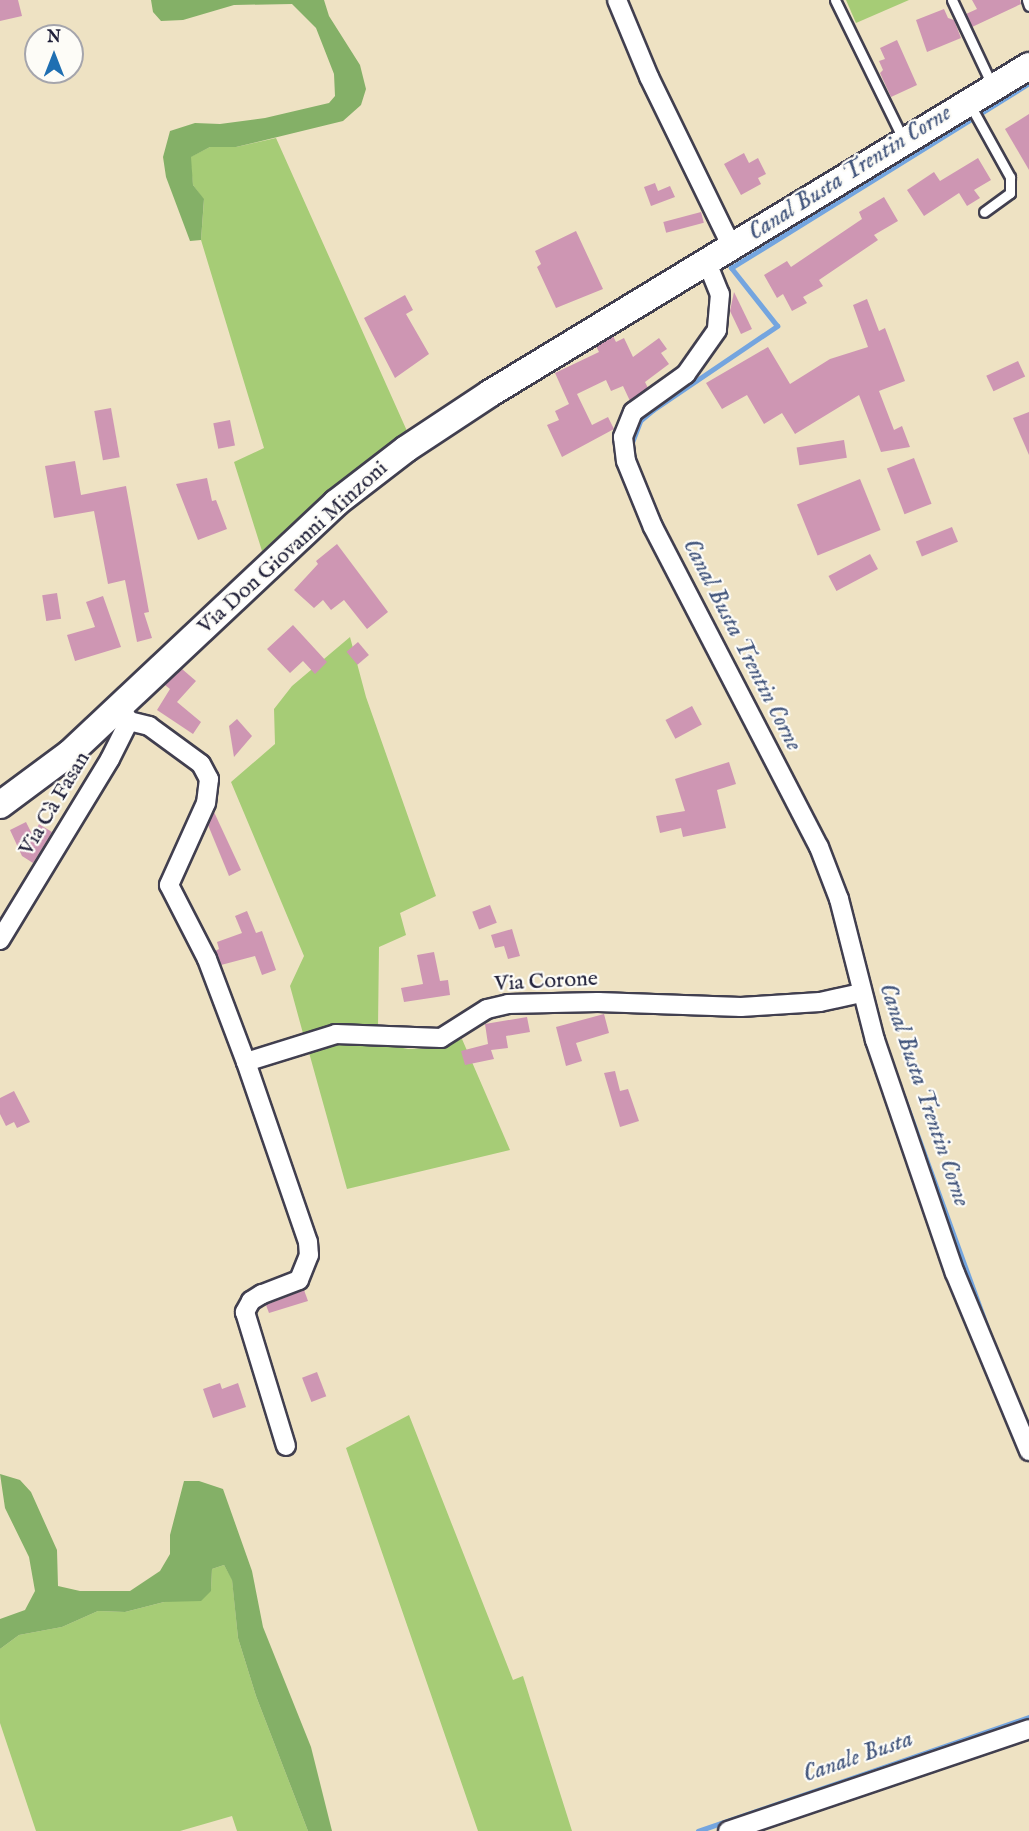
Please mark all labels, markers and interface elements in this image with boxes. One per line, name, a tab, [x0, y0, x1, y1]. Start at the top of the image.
north arrow	[24, 24, 84, 84]
text: N	[47, 28, 61, 48]
water label: Canal Busta Trentin Corne	[743, 99, 957, 247]
street label: Via Don Giovanni Minzoni	[193, 456, 393, 640]
water label: Canal Busta Trentin Corne	[676, 534, 808, 756]
street label: Via Cà Fasan	[14, 747, 96, 861]
street label: Via Corone	[493, 966, 599, 998]
water label: Canal Busta Trentin Corne	[872, 980, 976, 1210]
water label: Canale Busta	[799, 1725, 917, 1789]

